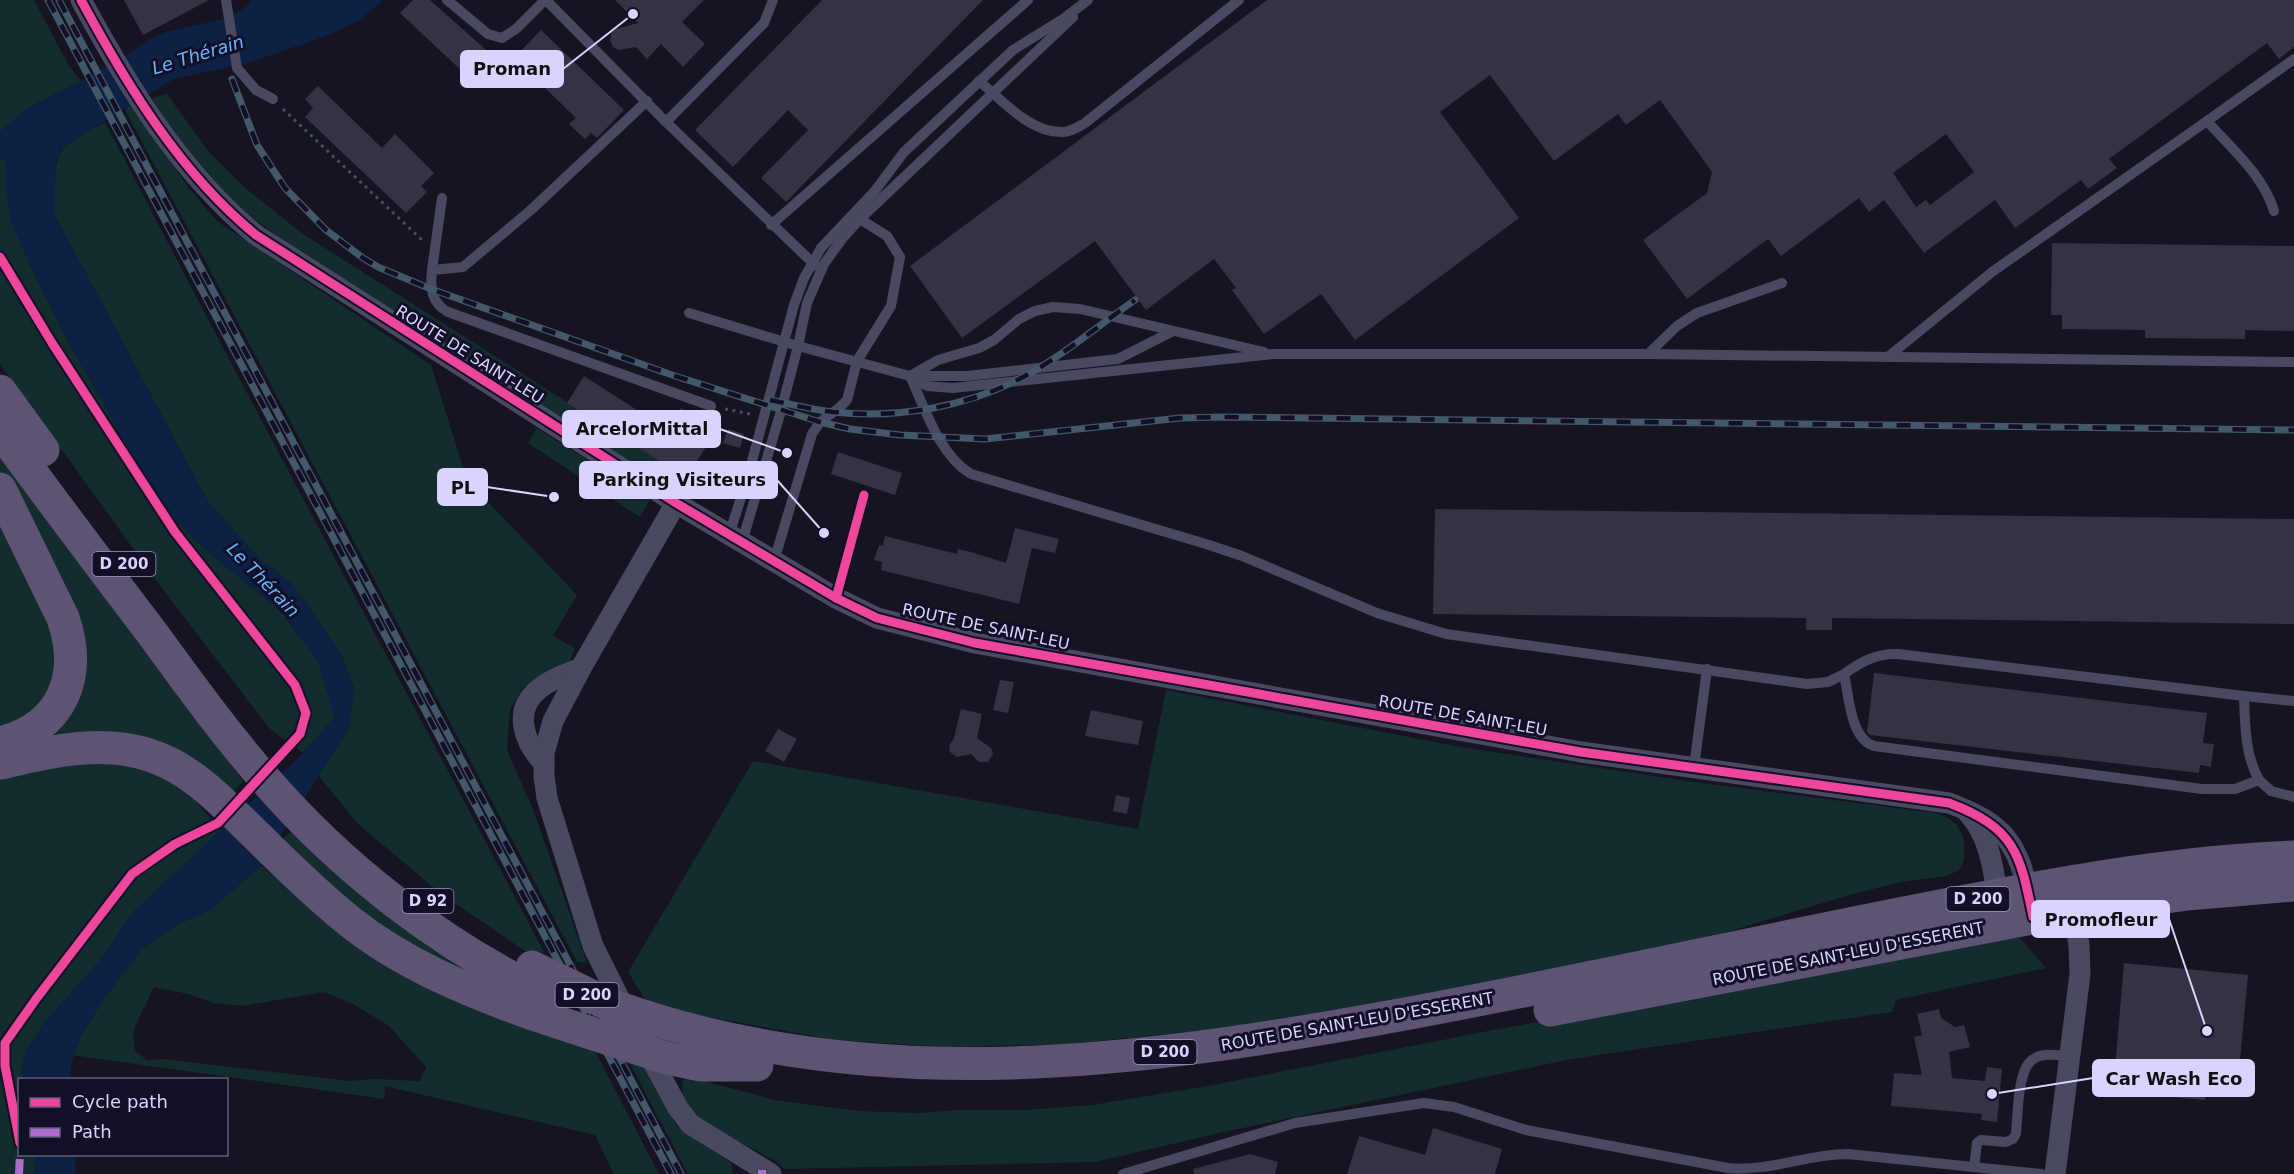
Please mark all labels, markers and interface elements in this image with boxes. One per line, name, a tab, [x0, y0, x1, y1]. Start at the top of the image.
water label: Le Thérain	[149, 31, 246, 78]
callout: Proman	[461, 51, 563, 87]
text: Proman	[473, 58, 551, 79]
street label: ROUTE DE SAINT-LEU	[392, 301, 547, 408]
callout: ArcelorMittal	[563, 411, 720, 447]
text: ArcelorMittal	[576, 418, 708, 439]
callout: Parking Visiteurs	[580, 462, 777, 498]
callout: PL	[438, 469, 487, 505]
text: Parking Visiteurs	[592, 469, 766, 490]
text: PL	[451, 477, 475, 498]
water label: Le Thérain	[223, 538, 304, 621]
road number: D 200	[92, 552, 156, 576]
street label: ROUTE DE SAINT-LEU	[900, 599, 1071, 654]
street label: ROUTE DE SAINT-LEU	[1377, 691, 1549, 740]
road number: D 200	[1946, 887, 2010, 911]
road number: D 92	[402, 889, 454, 913]
callout: Promofleur	[2032, 901, 2169, 937]
text: Promofleur	[2045, 909, 2158, 930]
street label: ROUTE DE SAINT-LEU D'ESSERENT	[1711, 918, 1986, 989]
road number: D 200	[556, 983, 618, 1007]
street label: ROUTE DE SAINT-LEU D'ESSERENT	[1219, 988, 1495, 1055]
road number: D 200	[1134, 1040, 1196, 1064]
callout: Car Wash Eco	[2093, 1060, 2254, 1096]
text: Car Wash Eco	[2106, 1068, 2243, 1089]
legend	[18, 1078, 228, 1156]
text: Cycle path	[72, 1091, 168, 1112]
text: Path	[72, 1121, 112, 1142]

